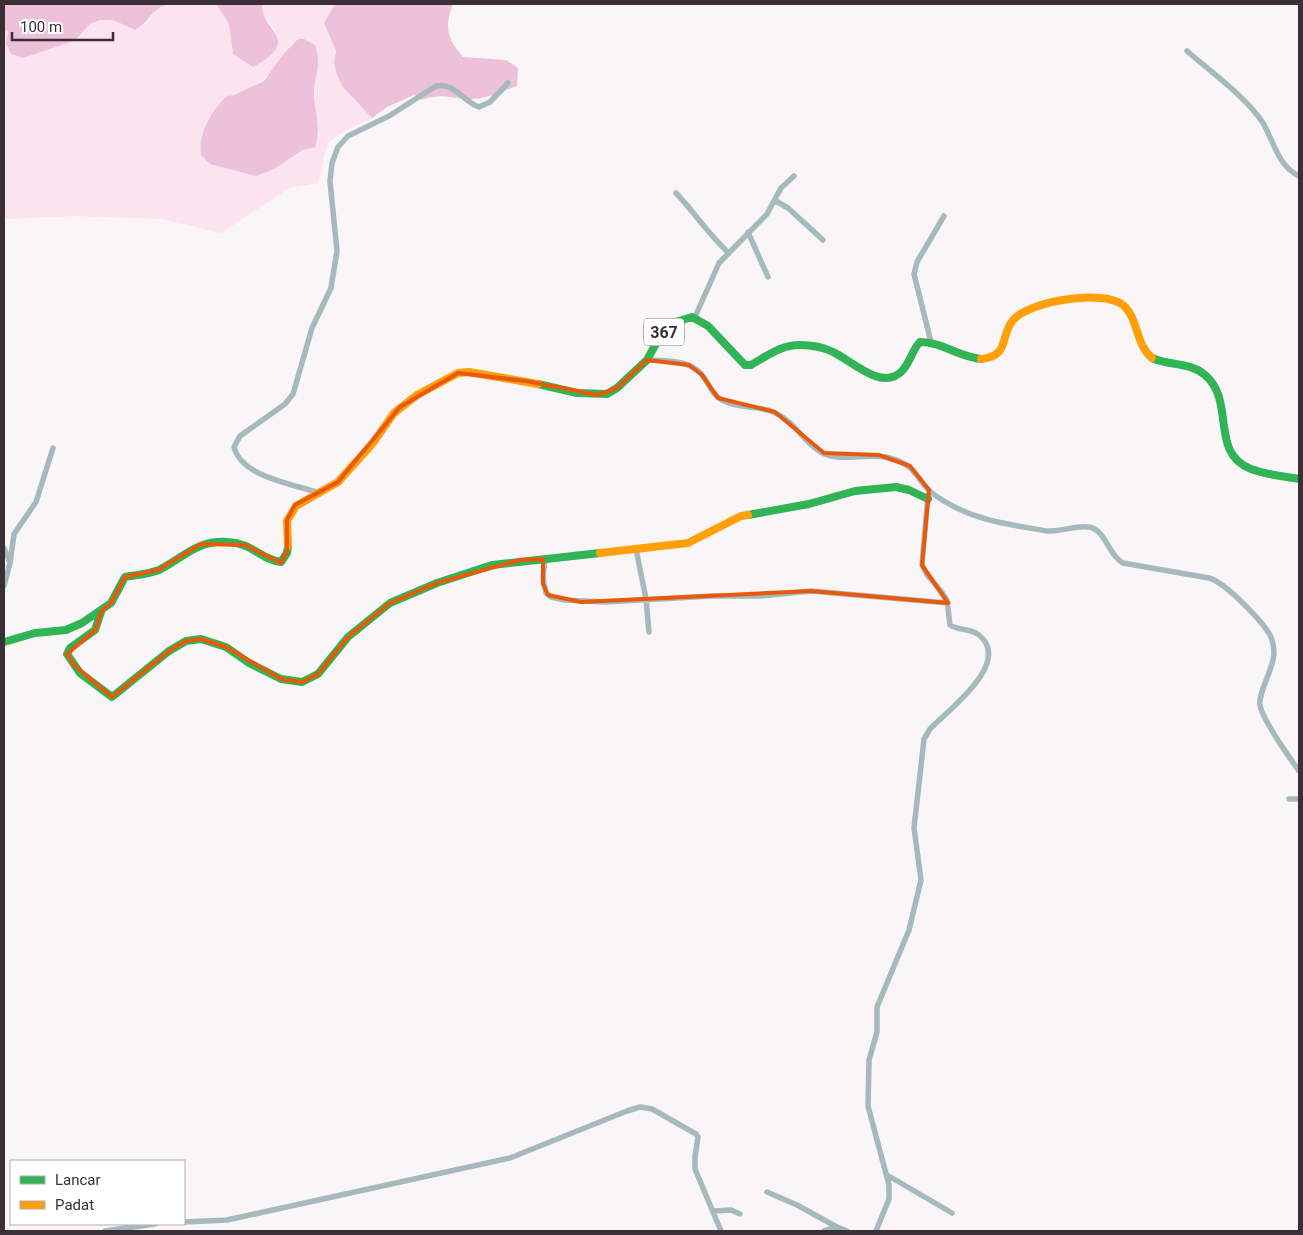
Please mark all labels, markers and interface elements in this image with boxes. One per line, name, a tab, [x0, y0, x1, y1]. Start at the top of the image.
scale bar	[12, 10, 114, 42]
text: 100 m	[20, 18, 62, 36]
road number: 367	[644, 318, 684, 346]
legend	[10, 1160, 185, 1225]
text: Lancar	[55, 1171, 101, 1189]
text: Padat	[55, 1196, 94, 1214]

